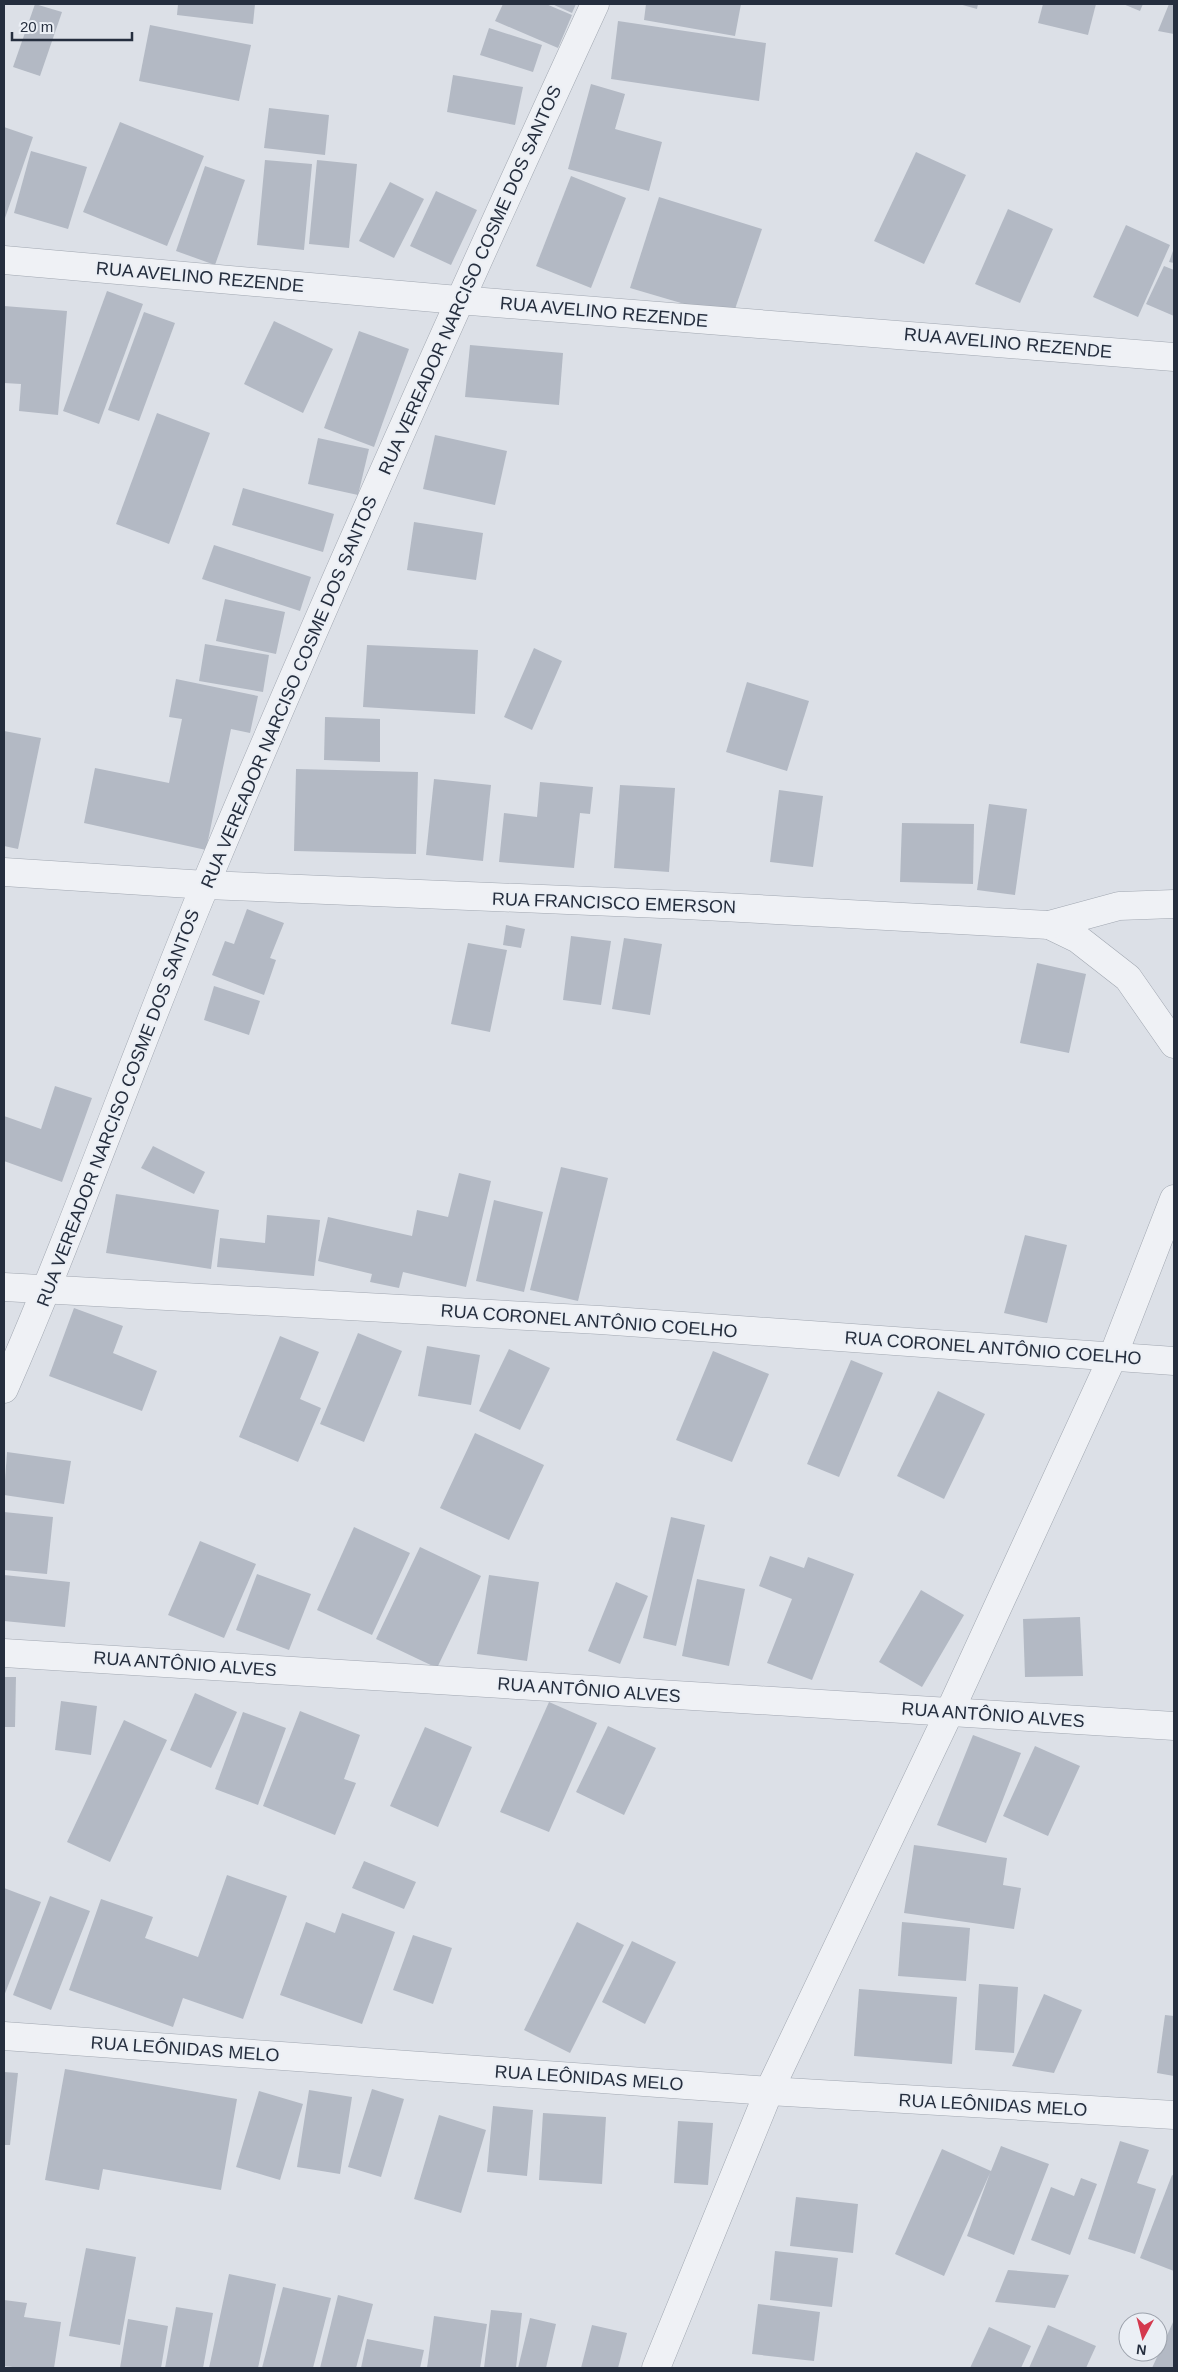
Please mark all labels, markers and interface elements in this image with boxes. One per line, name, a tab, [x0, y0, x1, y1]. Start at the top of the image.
scale bar	[12, 10, 132, 42]
text: 20 m	[20, 18, 53, 35]
street label: RUA VEREADOR NARCISO COSME DOS SANTOS	[375, 82, 565, 478]
street label: RUA AVELINO REZENDE	[95, 258, 305, 296]
street label: RUA AVELINO REZENDE	[499, 293, 709, 331]
street label: RUA AVELINO REZENDE	[903, 324, 1113, 362]
street label: RUA VEREADOR NARCISO COSME DOS SANTOS	[197, 493, 381, 891]
street label: RUA FRANCISCO EMERSON	[492, 889, 736, 917]
street label: RUA VEREADOR NARCISO COSME DOS SANTOS	[33, 907, 203, 1309]
street label: RUA CORONEL ANTÔNIO COELHO	[440, 1300, 738, 1341]
street label: RUA CORONEL ANTÔNIO COELHO	[844, 1327, 1142, 1368]
street label: RUA ANTÔNIO ALVES	[93, 1647, 277, 1680]
street label: RUA ANTÔNIO ALVES	[497, 1673, 681, 1706]
street label: RUA ANTÔNIO ALVES	[901, 1698, 1085, 1731]
street label: RUA LEÔNIDAS MELO	[90, 2031, 280, 2066]
street label: RUA LEÔNIDAS MELO	[494, 2060, 684, 2095]
street label: RUA LEÔNIDAS MELO	[898, 2089, 1088, 2120]
north arrow	[1118, 2312, 1168, 2362]
text: N	[1135, 2341, 1147, 2358]

